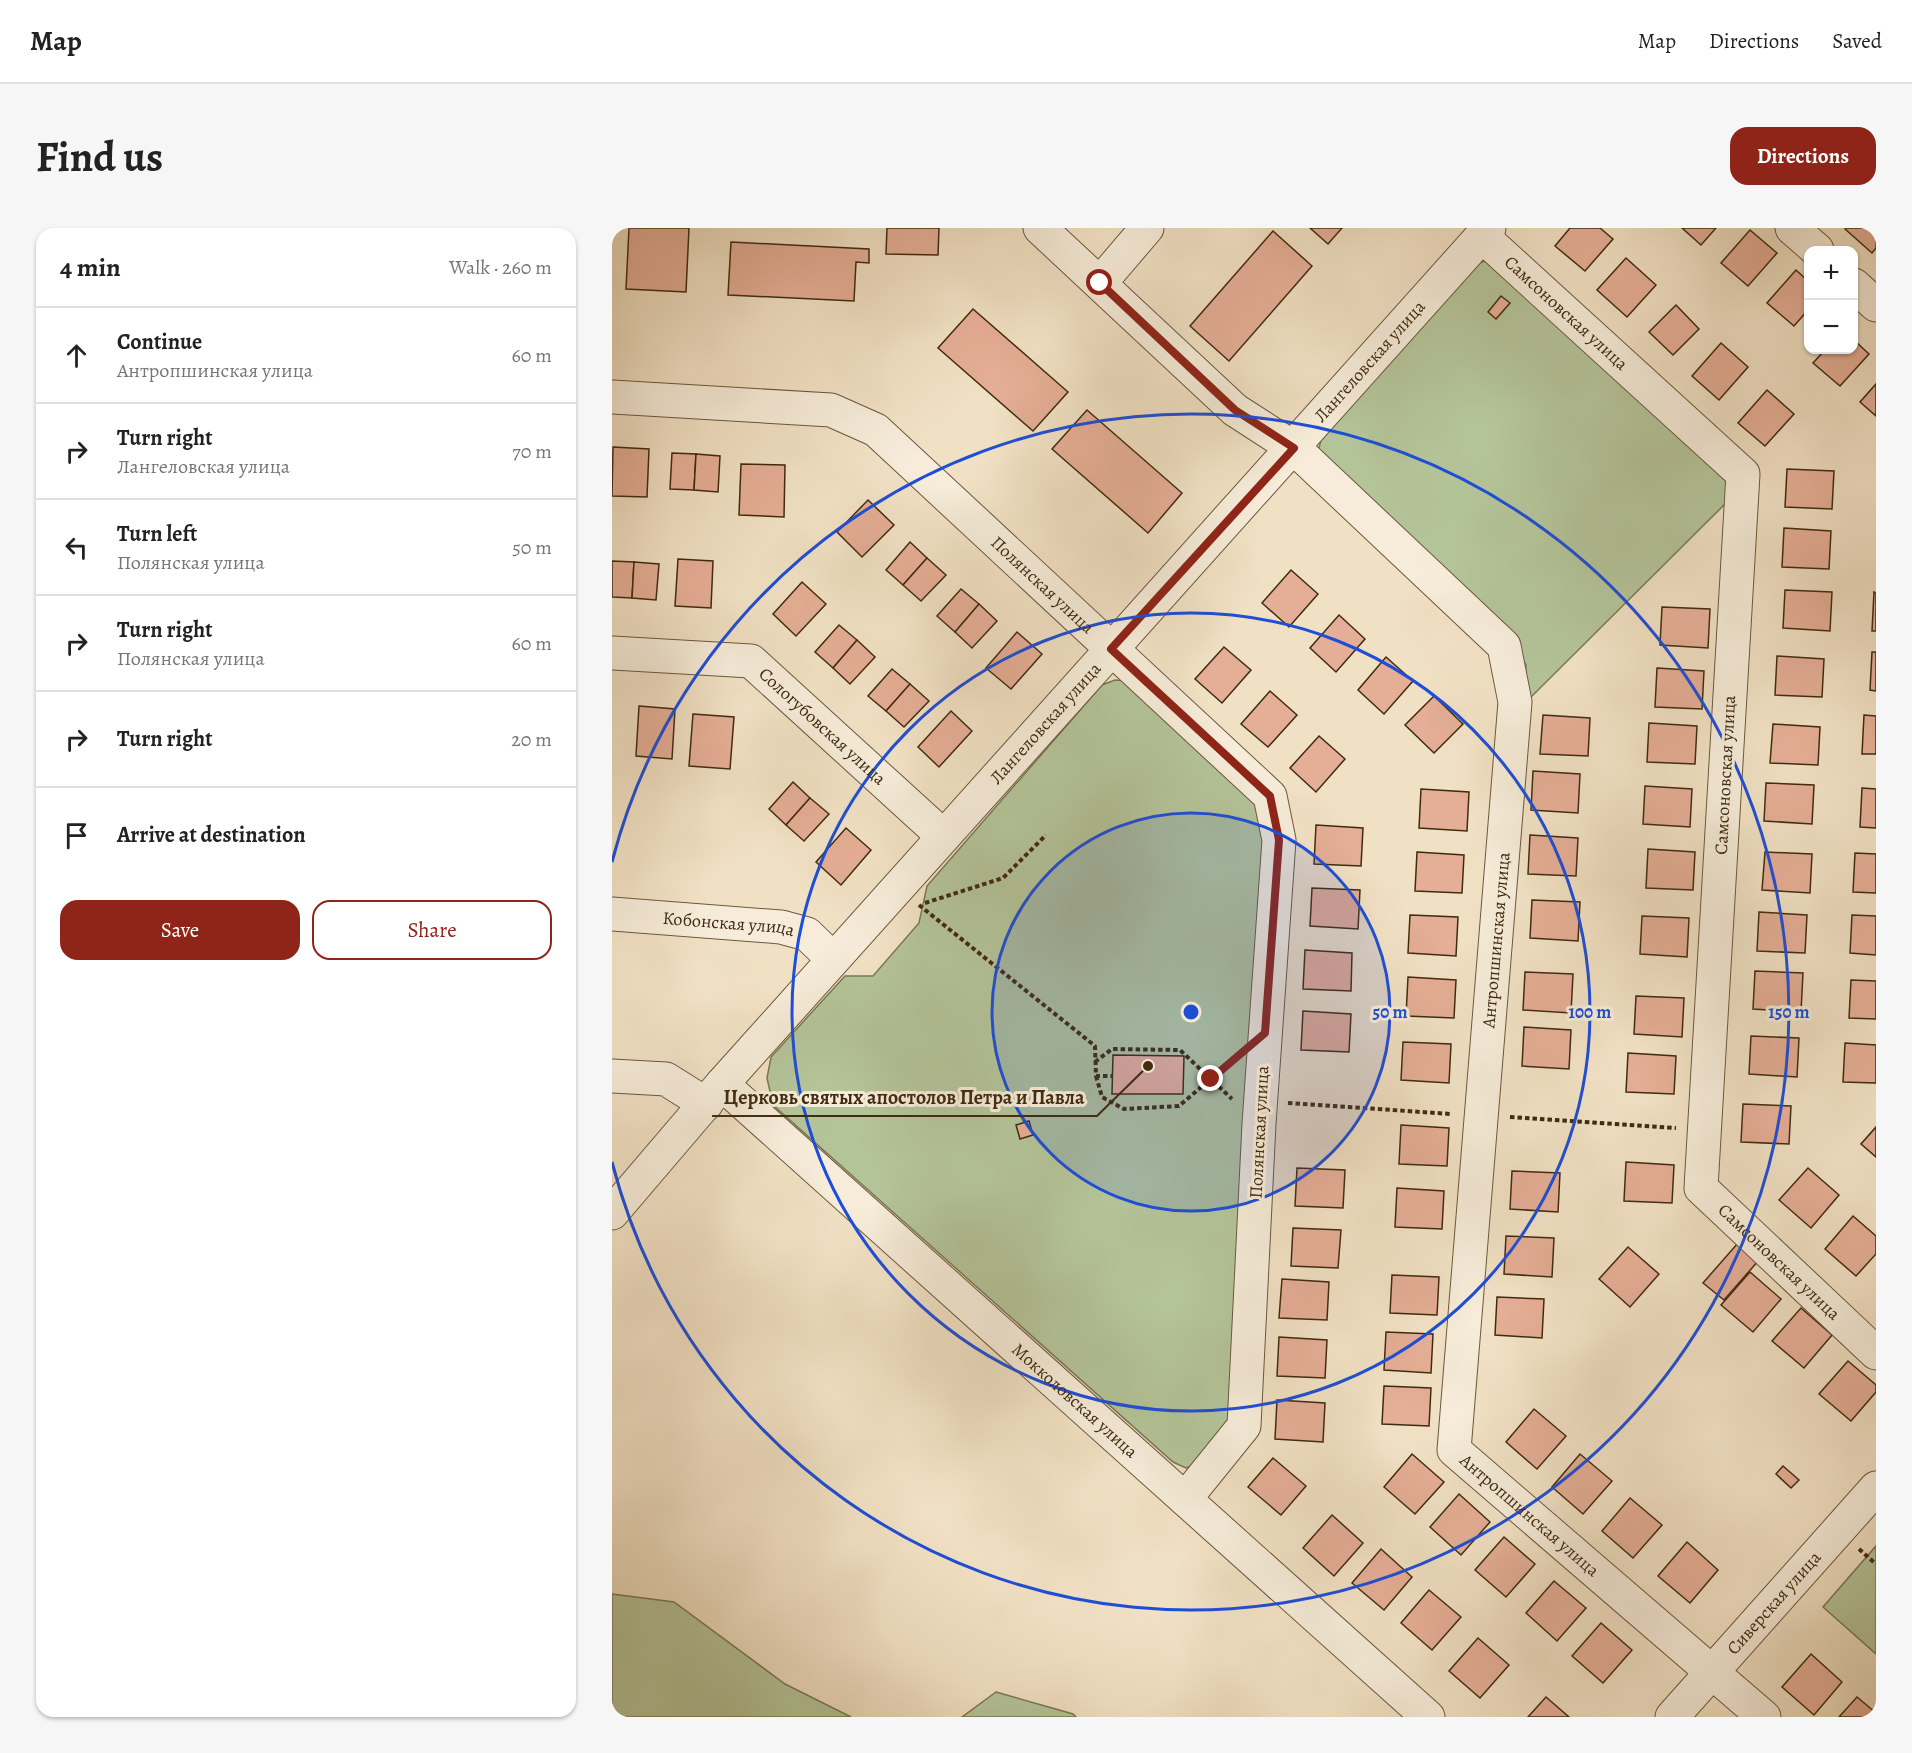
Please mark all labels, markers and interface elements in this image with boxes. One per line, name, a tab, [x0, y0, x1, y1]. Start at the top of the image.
text: Map	[30, 22, 82, 60]
text: Map	[1638, 27, 1676, 55]
text: Directions	[1709, 27, 1799, 55]
text: Saved	[1832, 27, 1882, 55]
button: Directions	[1730, 127, 1876, 185]
text: Find us	[36, 128, 163, 185]
map controls	[1804, 246, 1858, 354]
button: +	[1804, 246, 1858, 300]
text: 4 min	[60, 250, 121, 285]
street label: Самсоновская улица	[1499, 250, 1634, 376]
text: Walk · 260 m	[449, 254, 552, 281]
route start	[1086, 269, 1112, 295]
street label: Лангеловская улица	[1309, 295, 1431, 427]
button: −	[1804, 300, 1858, 354]
text: Continue	[117, 327, 202, 357]
icon: ahead	[60, 339, 93, 372]
text: 60 m	[512, 342, 552, 369]
text: Антропшинская улица	[117, 357, 313, 384]
text: Turn right	[117, 423, 213, 453]
icon: right	[60, 435, 93, 468]
text: 70 m	[512, 438, 552, 465]
text: Лангеловская улица	[117, 453, 290, 480]
text: Turn left	[117, 519, 197, 549]
icon: left	[60, 531, 93, 564]
street label: Полянская улица	[986, 531, 1100, 639]
text: 50 m	[512, 534, 552, 561]
text: Полянская улица	[117, 549, 265, 576]
text: Turn right	[117, 615, 213, 645]
icon: right	[60, 627, 93, 660]
text: 60 m	[512, 630, 552, 657]
text: Полянская улица	[117, 645, 265, 672]
street label: Лангеловская улица	[984, 657, 1107, 789]
street label: Сологубовская улица	[754, 662, 892, 791]
street label: Самсоновская улица	[1709, 694, 1741, 855]
icon: right	[60, 723, 93, 756]
text: Turn right	[117, 724, 213, 754]
text: 20 m	[511, 726, 552, 753]
icon: arrive	[60, 819, 93, 852]
text: Arrive at destination	[117, 820, 306, 850]
street label: Антропшинская улица	[1476, 850, 1516, 1030]
button: Save	[60, 900, 300, 960]
button: Share	[312, 900, 552, 960]
street label: Кобонская улица	[662, 906, 798, 942]
text: 50 m	[1373, 1000, 1407, 1024]
text: 100 m	[1569, 1000, 1611, 1024]
text: 150 m	[1768, 1000, 1810, 1024]
centre of rings	[1181, 1002, 1201, 1022]
street label: Полянская улица	[1244, 1064, 1274, 1199]
route end	[1197, 1065, 1223, 1091]
callout: Церковь святых апостолов Петра и Павла	[712, 1078, 1097, 1116]
text: Церковь святых апостолов Петра и Павла	[724, 1084, 1085, 1111]
street label: Самсоновская улица	[1713, 1198, 1846, 1326]
street label: Мокколовская улица	[1007, 1338, 1144, 1464]
street label: Антропшинская улица	[1454, 1448, 1605, 1582]
street label: Сиверская улица	[1721, 1545, 1827, 1660]

